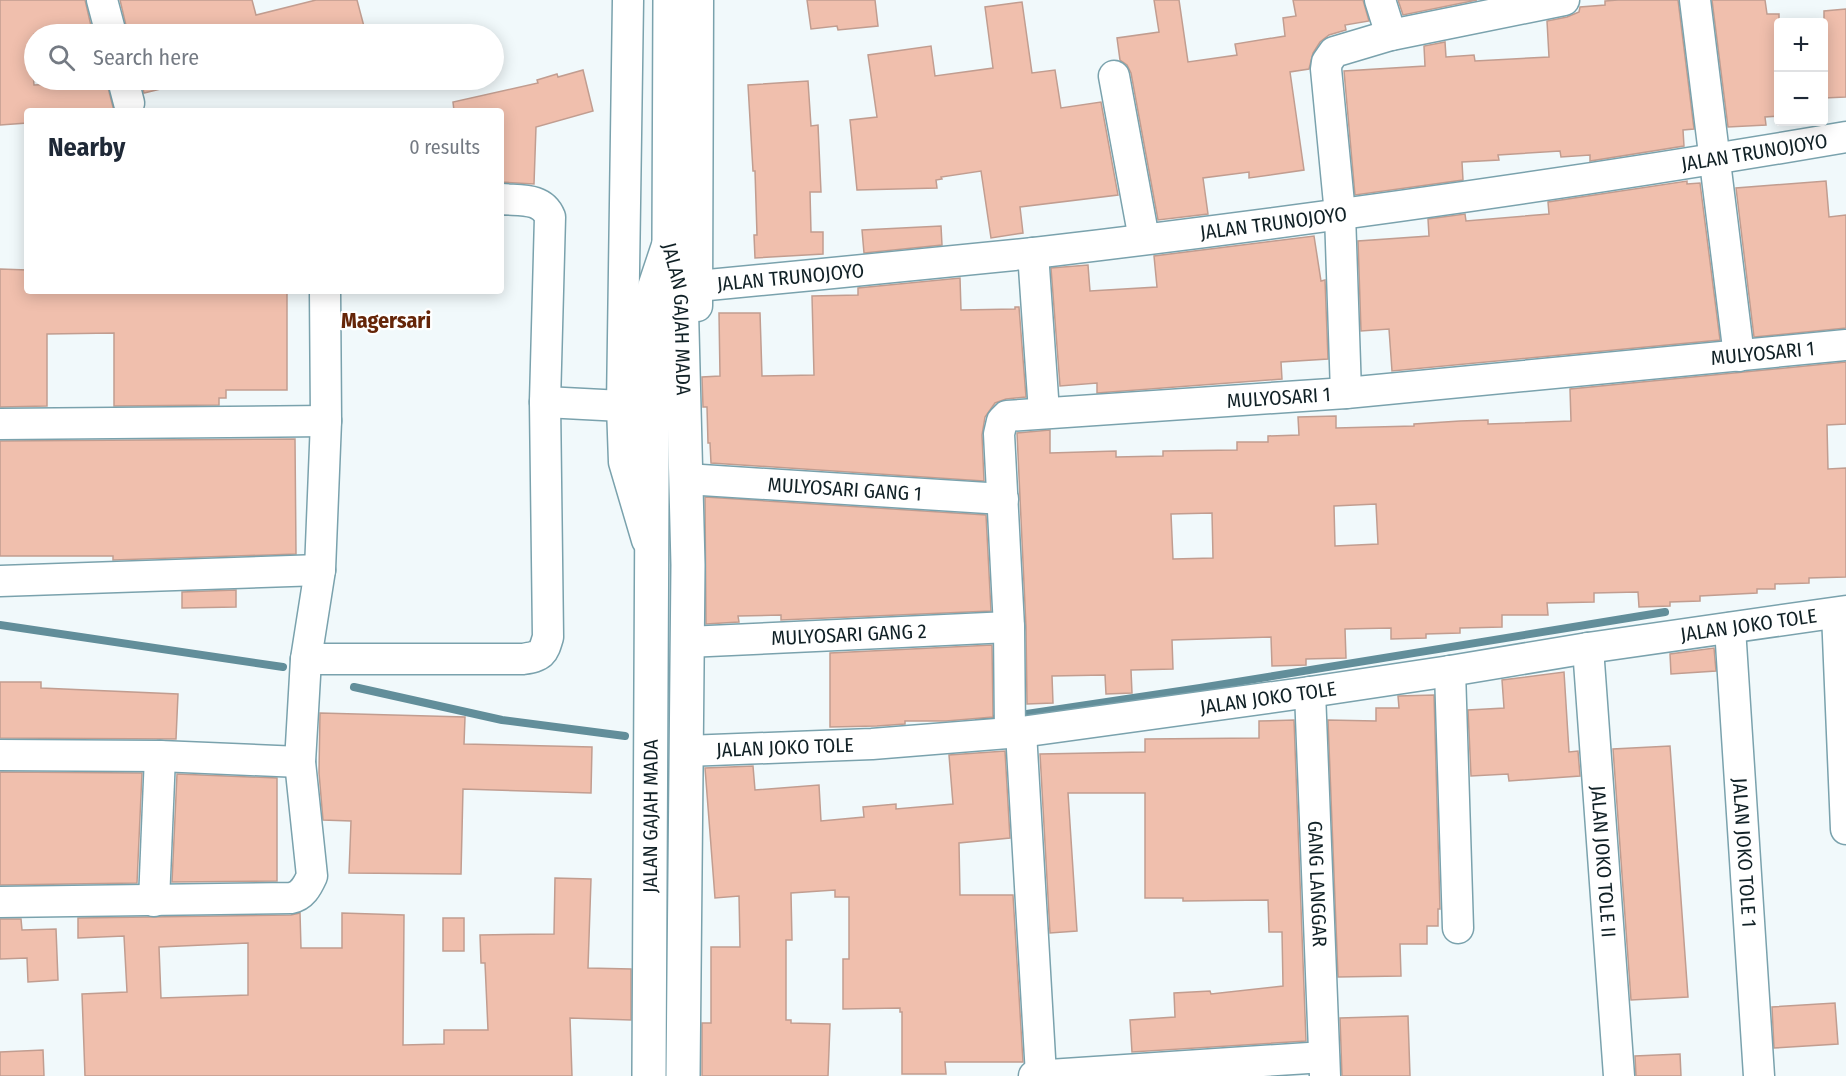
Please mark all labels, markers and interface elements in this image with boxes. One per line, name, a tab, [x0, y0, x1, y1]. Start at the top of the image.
map controls	[1774, 18, 1828, 126]
button: +	[1774, 18, 1828, 72]
search box	[24, 24, 504, 90]
icon: search	[45, 41, 78, 74]
text: Search here	[93, 44, 199, 71]
button: −	[1774, 72, 1828, 126]
street label: JALAN TRUNOJOYO	[1679, 128, 1829, 176]
text: Nearby	[48, 132, 125, 163]
text: 0 results	[409, 135, 480, 159]
street label: JALAN TRUNOJOYO	[1199, 201, 1348, 245]
street label: JALAN GAJAH MADA	[657, 240, 696, 396]
street label: JALAN TRUNOJOYO	[716, 258, 865, 296]
district label: Magersari	[341, 307, 431, 334]
street label: MULYOSARI 1	[1710, 336, 1816, 370]
street label: MULYOSARI 1	[1226, 382, 1331, 413]
street label: MULYOSARI GANG 1	[767, 472, 922, 506]
street label: JALAN JOKO TOLE	[1679, 603, 1818, 647]
street label: MULYOSARI GANG 2	[771, 619, 927, 650]
street label: JALAN JOKO TOLE	[1198, 676, 1338, 719]
street label: JALAN JOKO TOLE	[716, 733, 854, 762]
street label: JALAN GAJAH MADA	[638, 739, 663, 893]
street label: JALAN JOKO TOLE 1	[1728, 777, 1761, 928]
street label: JALAN JOKO TOLE II	[1586, 785, 1621, 938]
street label: GANG LANGGAR	[1303, 820, 1332, 947]

